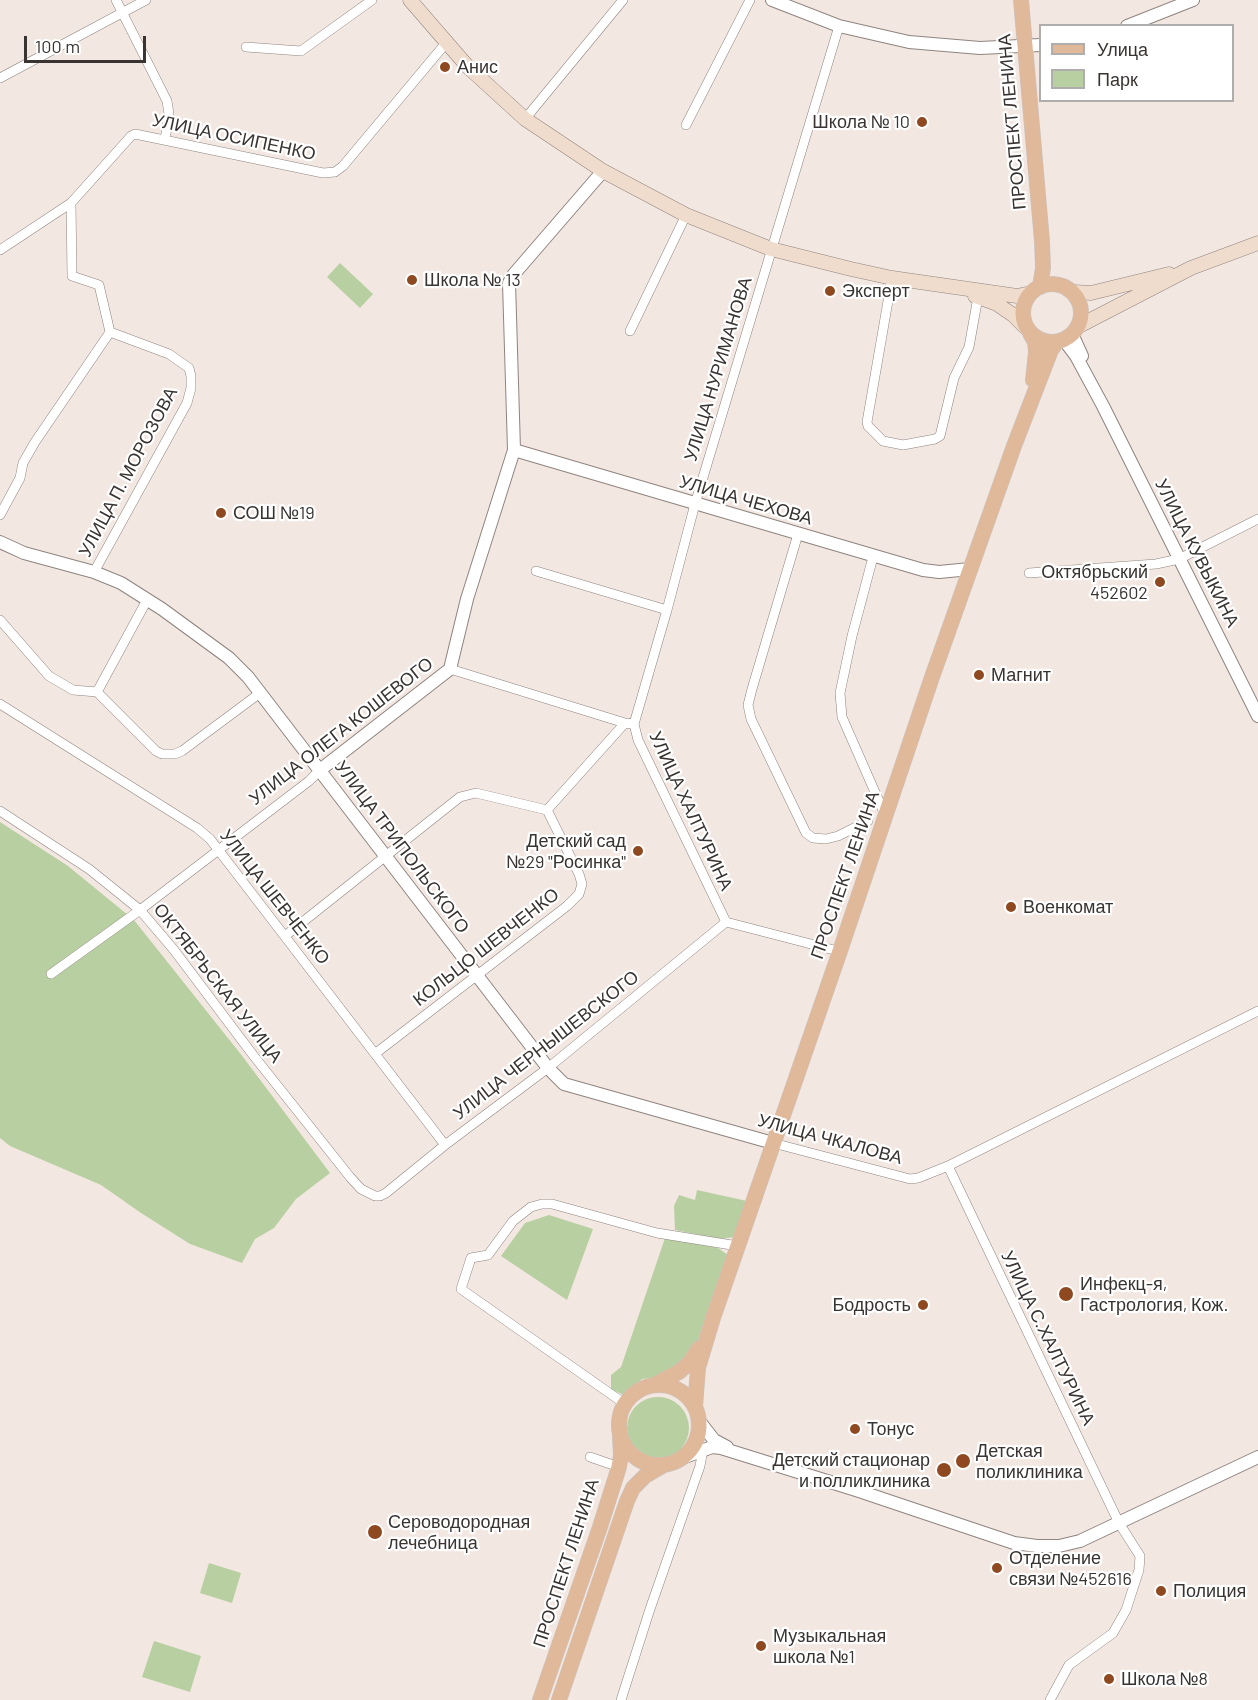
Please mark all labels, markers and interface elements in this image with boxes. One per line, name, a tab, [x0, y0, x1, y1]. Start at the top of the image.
scale bar	[27, 24, 148, 62]
legend	[1039, 24, 1234, 102]
street label: ПРОСПЕКТ ЛЕНИНА	[994, 33, 1030, 211]
text: 100 m	[35, 35, 80, 57]
text: Улица	[1097, 38, 1148, 60]
place label: Анис	[457, 56, 498, 78]
marker: Анис	[438, 60, 452, 74]
text: Парк	[1097, 68, 1138, 90]
street label: УЛИЦА ОСИПЕНКО	[150, 109, 318, 165]
place label: Школа № 10	[812, 111, 910, 133]
marker: Школа № 10	[915, 115, 929, 129]
place label: Школа № 13	[424, 269, 521, 291]
marker: Школа № 13	[405, 273, 419, 287]
street label: УЛИЦА НУРИМАНОВА	[680, 274, 756, 464]
place label: Эксперт	[842, 280, 910, 302]
marker: Эксперт	[823, 284, 837, 298]
street label: УЛИЦА П. МОРОЗОВА	[74, 384, 182, 560]
street label: УЛИЦА ЧЕХОВА	[677, 471, 815, 529]
street label: УЛИЦА КУВЫКИНА	[1150, 475, 1244, 631]
place label: СОШ №19	[233, 502, 315, 524]
marker: СОШ №19	[214, 506, 228, 520]
place label: Октябрьский 452602	[1041, 561, 1148, 604]
marker: Октябрьский 452602	[1153, 575, 1167, 589]
street label: УЛИЦА ОЛЕГА КОШЕВОГО	[245, 653, 437, 809]
place label: Магнит	[991, 664, 1051, 686]
marker: Магнит	[972, 668, 986, 682]
street label: УЛИЦА ХАЛТУРИНА	[645, 728, 737, 894]
street label: УЛИЦА ТРИПОЛЬСКОГО	[330, 756, 474, 938]
street label: ПРОСПЕКТ ЛЕНИНА	[806, 788, 884, 962]
street label: УЛИЦА ШЕВЧЕНКО	[216, 825, 334, 969]
place label: Детский сад №29 "Росинка"	[506, 830, 626, 872]
marker: Детский сад №29 "Росинка"	[631, 844, 645, 858]
street label: КОЛЬЦО ШЕВЧЕНКО	[409, 883, 563, 1011]
place label: Военкомат	[1023, 896, 1113, 918]
street label: ОКТЯБРЬСКАЯ УЛИЦА	[149, 899, 287, 1067]
marker: Военкомат	[1004, 900, 1018, 914]
street label: УЛИЦА ЧЕРНЫШЕВСКОГО	[449, 966, 643, 1124]
street label: УЛИЦА ЧКАЛОВА	[755, 1109, 905, 1169]
street label: УЛИЦА С.ХАЛТУРИНА	[996, 1247, 1100, 1429]
place label: Инфекц-я, Гастрология, Кож.	[1080, 1273, 1228, 1316]
marker: Инфекц-я, Гастрология, Кож.	[1057, 1285, 1075, 1303]
place label: Бодрость	[832, 1294, 911, 1316]
marker: Бодрость	[916, 1298, 930, 1312]
place label: Тонус	[867, 1418, 914, 1440]
marker: Тонус	[848, 1422, 862, 1436]
place label: Детская поликлиника	[976, 1440, 1083, 1482]
place label: Детский стационар и полликлиника	[772, 1449, 930, 1492]
marker: Детская поликлиника	[954, 1452, 972, 1470]
marker: Детский стационар и полликлиника	[935, 1461, 953, 1479]
street label: ПРОСПЕКТ ЛЕНИНА	[528, 1476, 604, 1650]
place label: Сероводородная лечебница	[388, 1511, 530, 1553]
marker: Сероводородная лечебница	[366, 1523, 384, 1541]
place label: Отделение связи №452616	[1009, 1547, 1132, 1590]
marker: Отделение связи №452616	[990, 1561, 1004, 1575]
place label: Полиция	[1173, 1580, 1246, 1602]
marker: Полиция	[1154, 1584, 1168, 1598]
place label: Музыкальная школа №1	[773, 1625, 886, 1668]
marker: Музыкальная школа №1	[754, 1639, 768, 1653]
place label: Школа №8	[1121, 1668, 1208, 1690]
marker: Школа №8	[1102, 1672, 1116, 1686]

